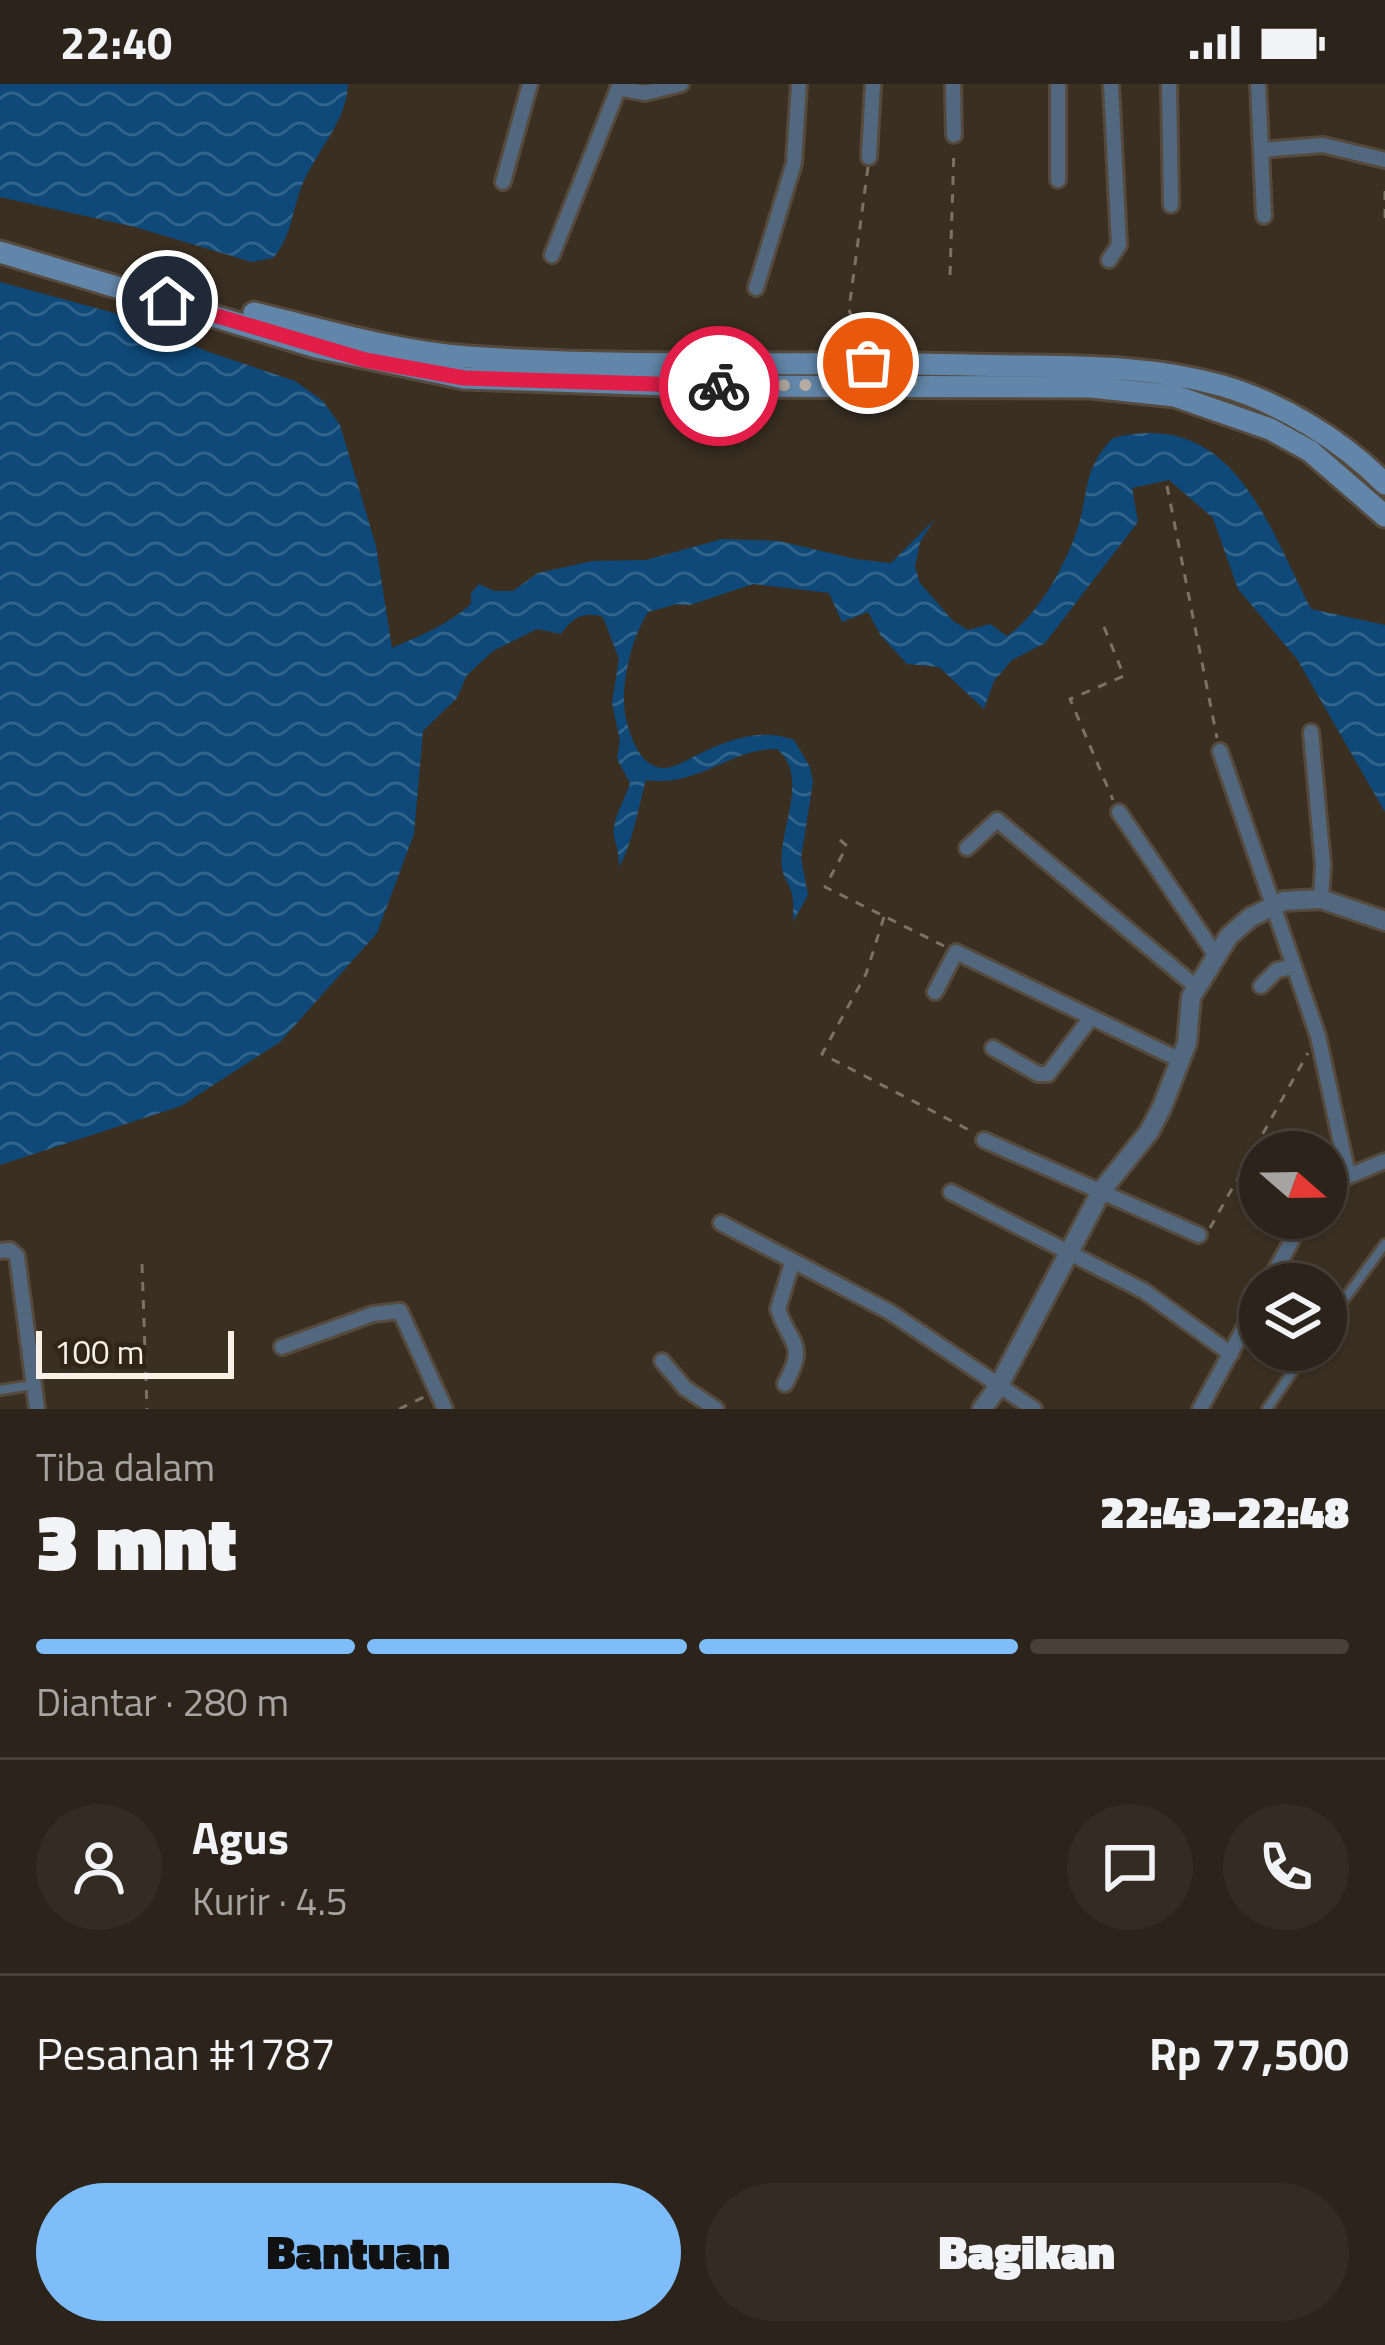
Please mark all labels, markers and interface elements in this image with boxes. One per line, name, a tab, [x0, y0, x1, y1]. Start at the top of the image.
text: 22:40	[60, 8, 172, 76]
pin	[116, 250, 218, 352]
icon: home	[134, 268, 200, 334]
pin	[817, 312, 919, 414]
courier	[659, 326, 779, 446]
icon: bag	[835, 330, 901, 396]
icon: bike	[686, 353, 752, 419]
north arrow	[1239, 1131, 1347, 1239]
map controls	[1239, 1131, 1347, 1371]
button: layers	[1239, 1263, 1347, 1371]
scale bar	[36, 1325, 234, 1378]
text: 100 m	[54, 1327, 144, 1377]
text: Tiba dalam	[36, 1437, 215, 1496]
text: 22:43–22:48	[1100, 1477, 1349, 1545]
text: 3 mnt	[36, 1482, 237, 1600]
text: Diantar · 280 m	[36, 1672, 289, 1731]
text: Agus	[192, 1803, 289, 1871]
button: person	[36, 1804, 162, 1930]
button: chat	[1067, 1804, 1193, 1930]
button: phone	[1223, 1804, 1349, 1930]
text: Kurir · 4.5	[192, 1871, 348, 1930]
text: Pesanan #1787	[36, 2019, 335, 2087]
text: Rp 77,500	[1149, 2019, 1349, 2087]
button: Bantuan	[36, 2183, 681, 2321]
button: Bagikan	[705, 2183, 1349, 2321]

